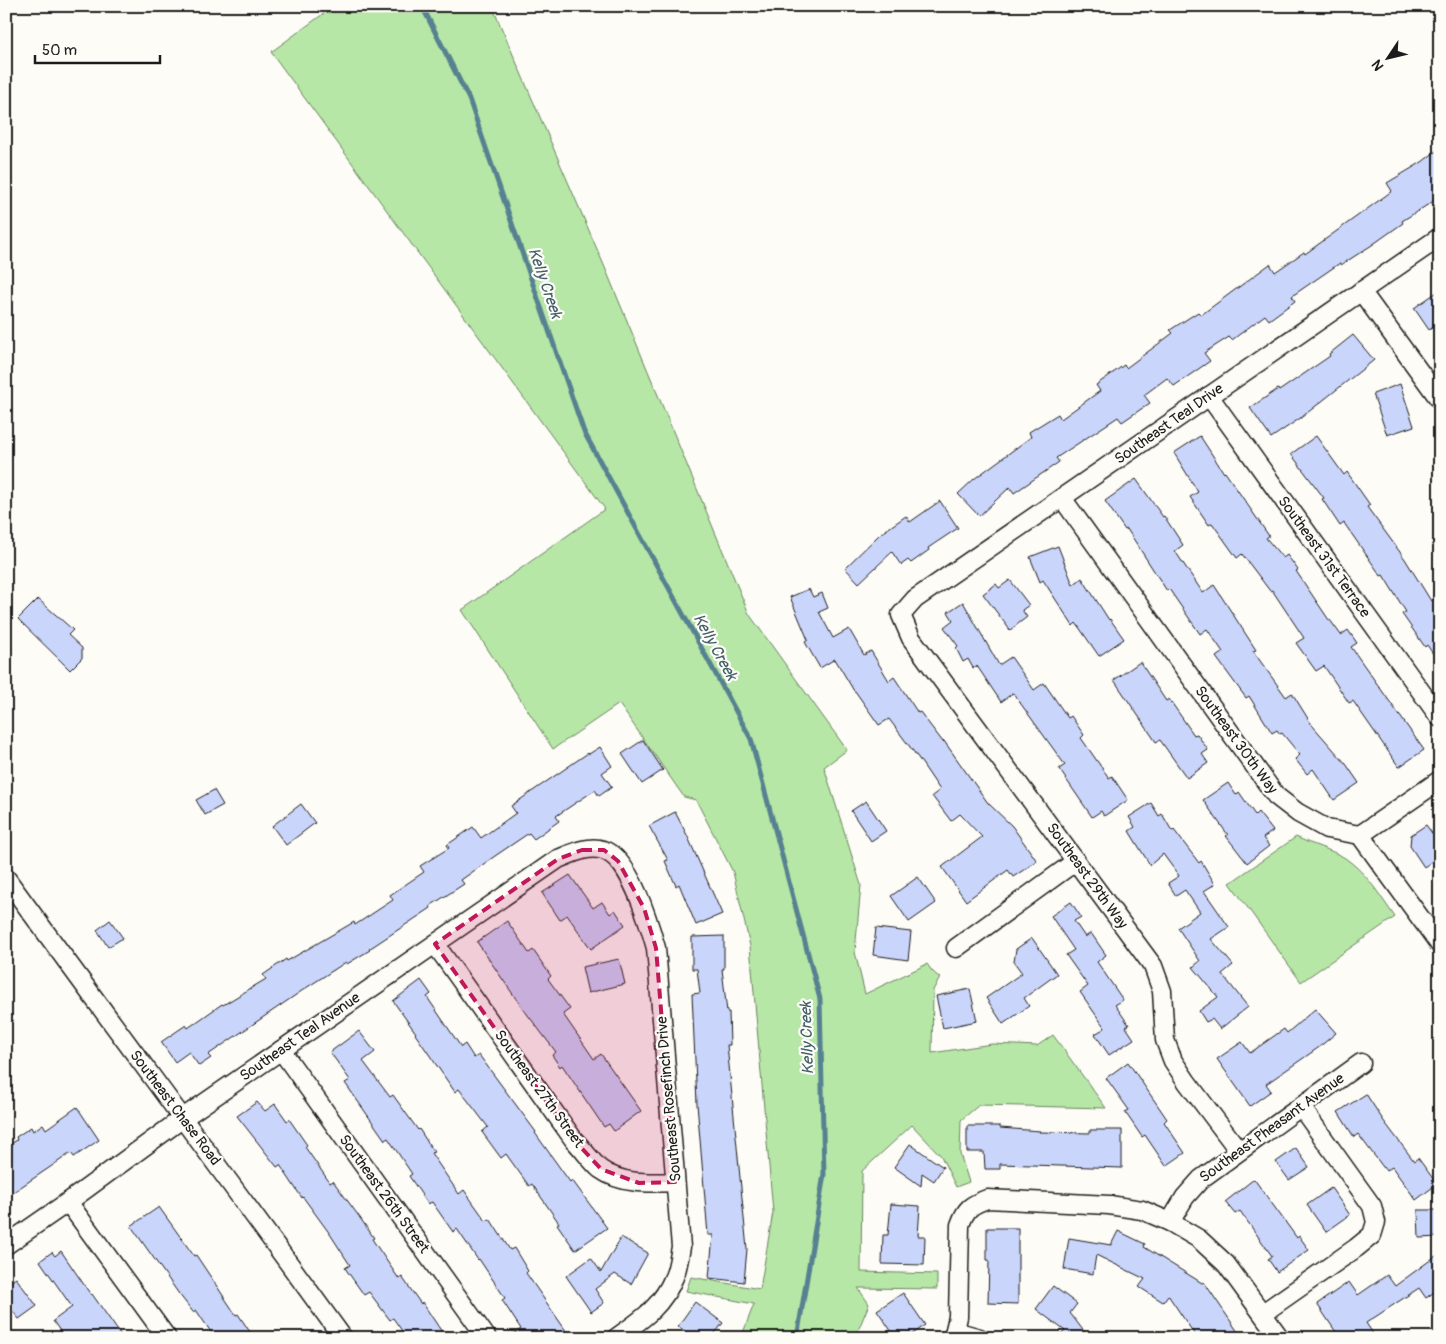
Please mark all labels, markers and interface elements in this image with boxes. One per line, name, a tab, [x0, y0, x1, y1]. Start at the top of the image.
scale bar	[35, 32, 160, 64]
north arrow	[1364, 32, 1414, 82]
text: 50 m	[42, 41, 77, 60]
text: N	[1368, 56, 1387, 74]
water label: Kelly Creek	[524, 245, 567, 322]
street label: Southeast Teal Drive	[1111, 379, 1228, 469]
street label: Southeast 31st Terrace	[1274, 493, 1375, 622]
water label: Kelly Creek	[689, 610, 742, 685]
street label: Southeast 30th Way	[1190, 682, 1282, 798]
street label: Southeast 29th Way	[1042, 819, 1132, 933]
street label: Southeast Teal Avenue	[236, 988, 364, 1086]
water label: Kelly Creek	[796, 1000, 818, 1075]
street label: Southeast Rosefinch Drive	[652, 1015, 686, 1182]
street label: Southeast 27th Street	[490, 1026, 589, 1152]
street label: Southeast Chase Road	[125, 1047, 225, 1169]
street label: Southeast Pheasant Avenue	[1196, 1069, 1349, 1187]
street label: Southeast 26th Street	[335, 1131, 434, 1258]

